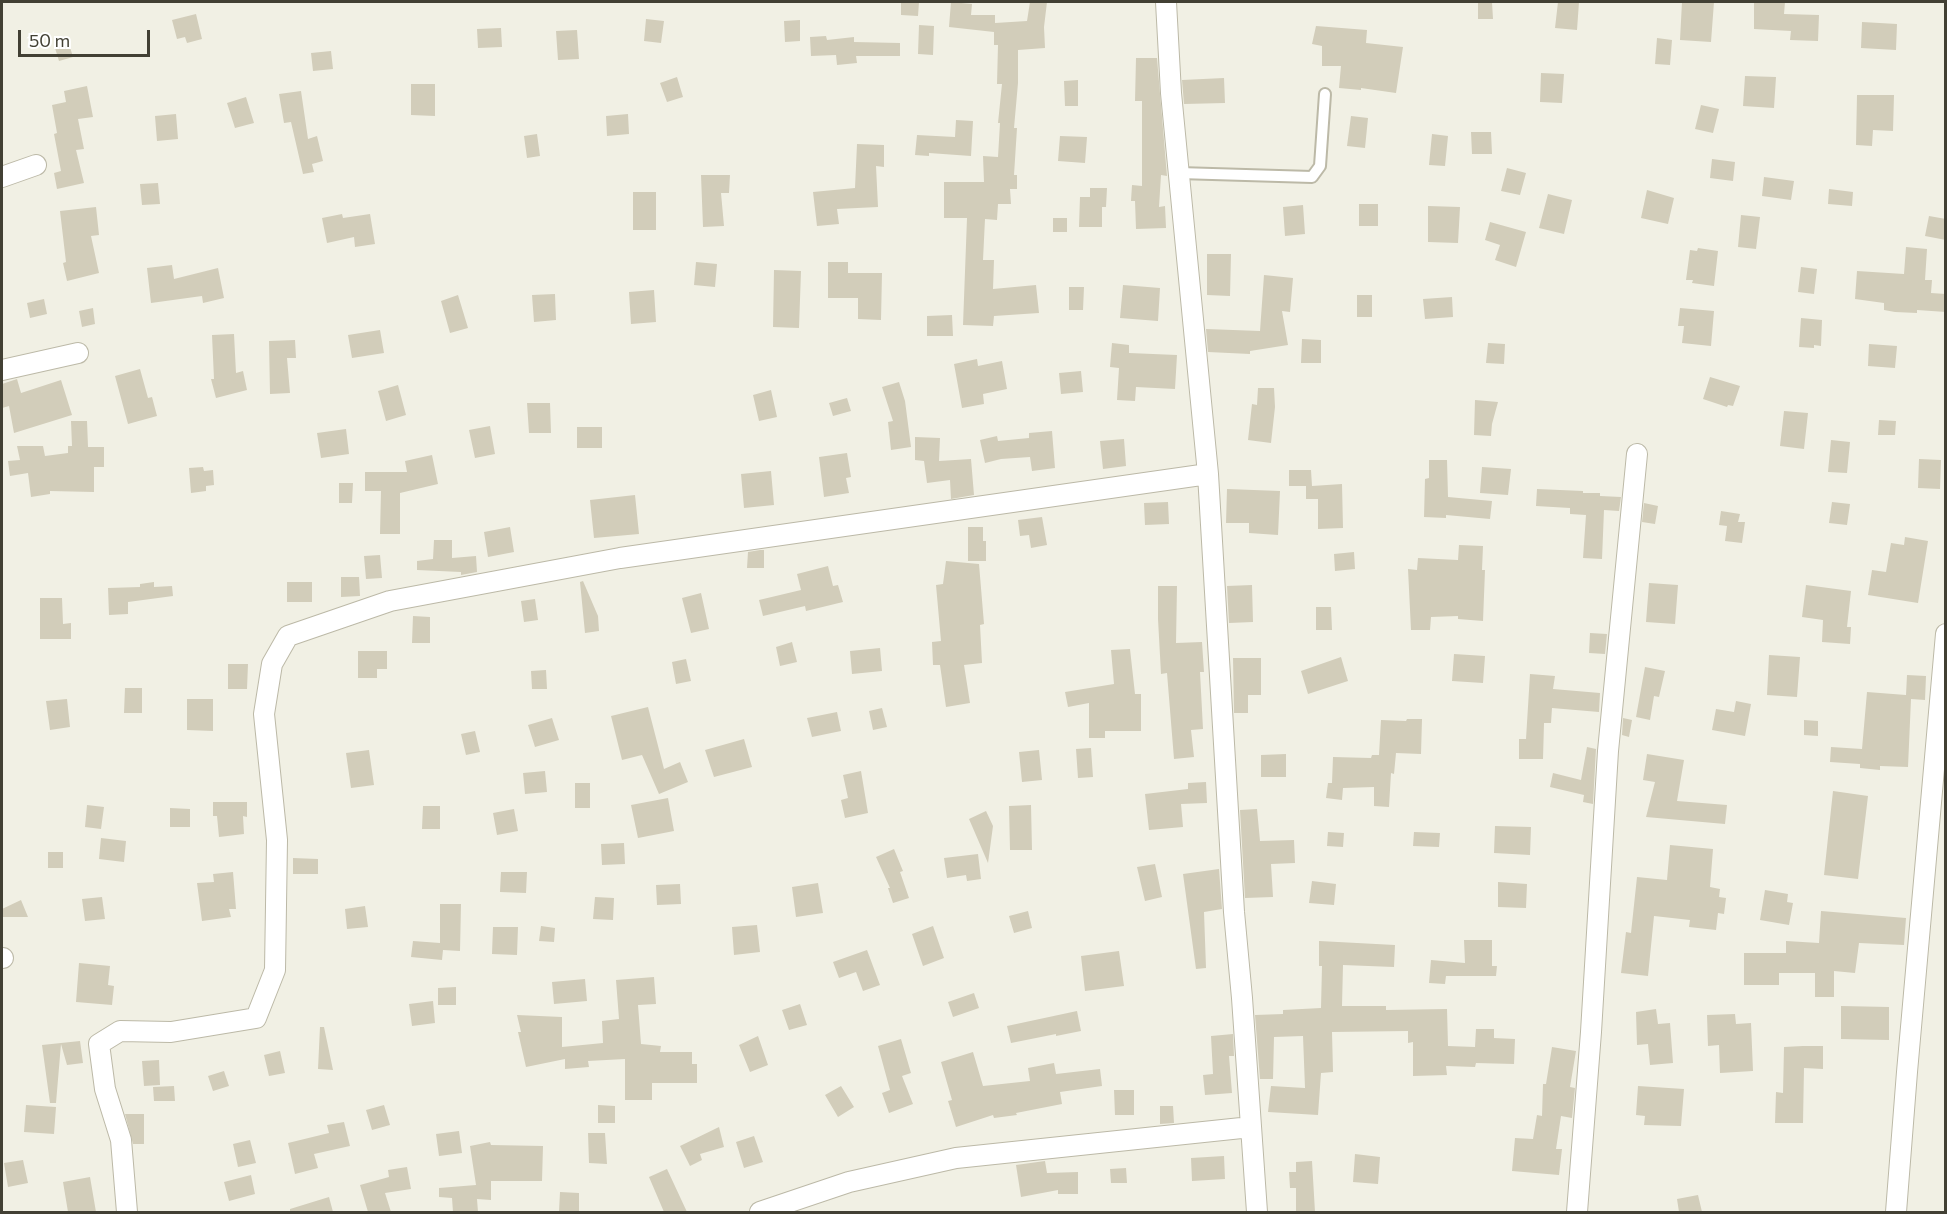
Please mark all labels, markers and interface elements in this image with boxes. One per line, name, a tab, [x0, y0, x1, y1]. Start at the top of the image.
scale bar	[21, 18, 153, 56]
text: 50 m	[29, 29, 70, 51]

